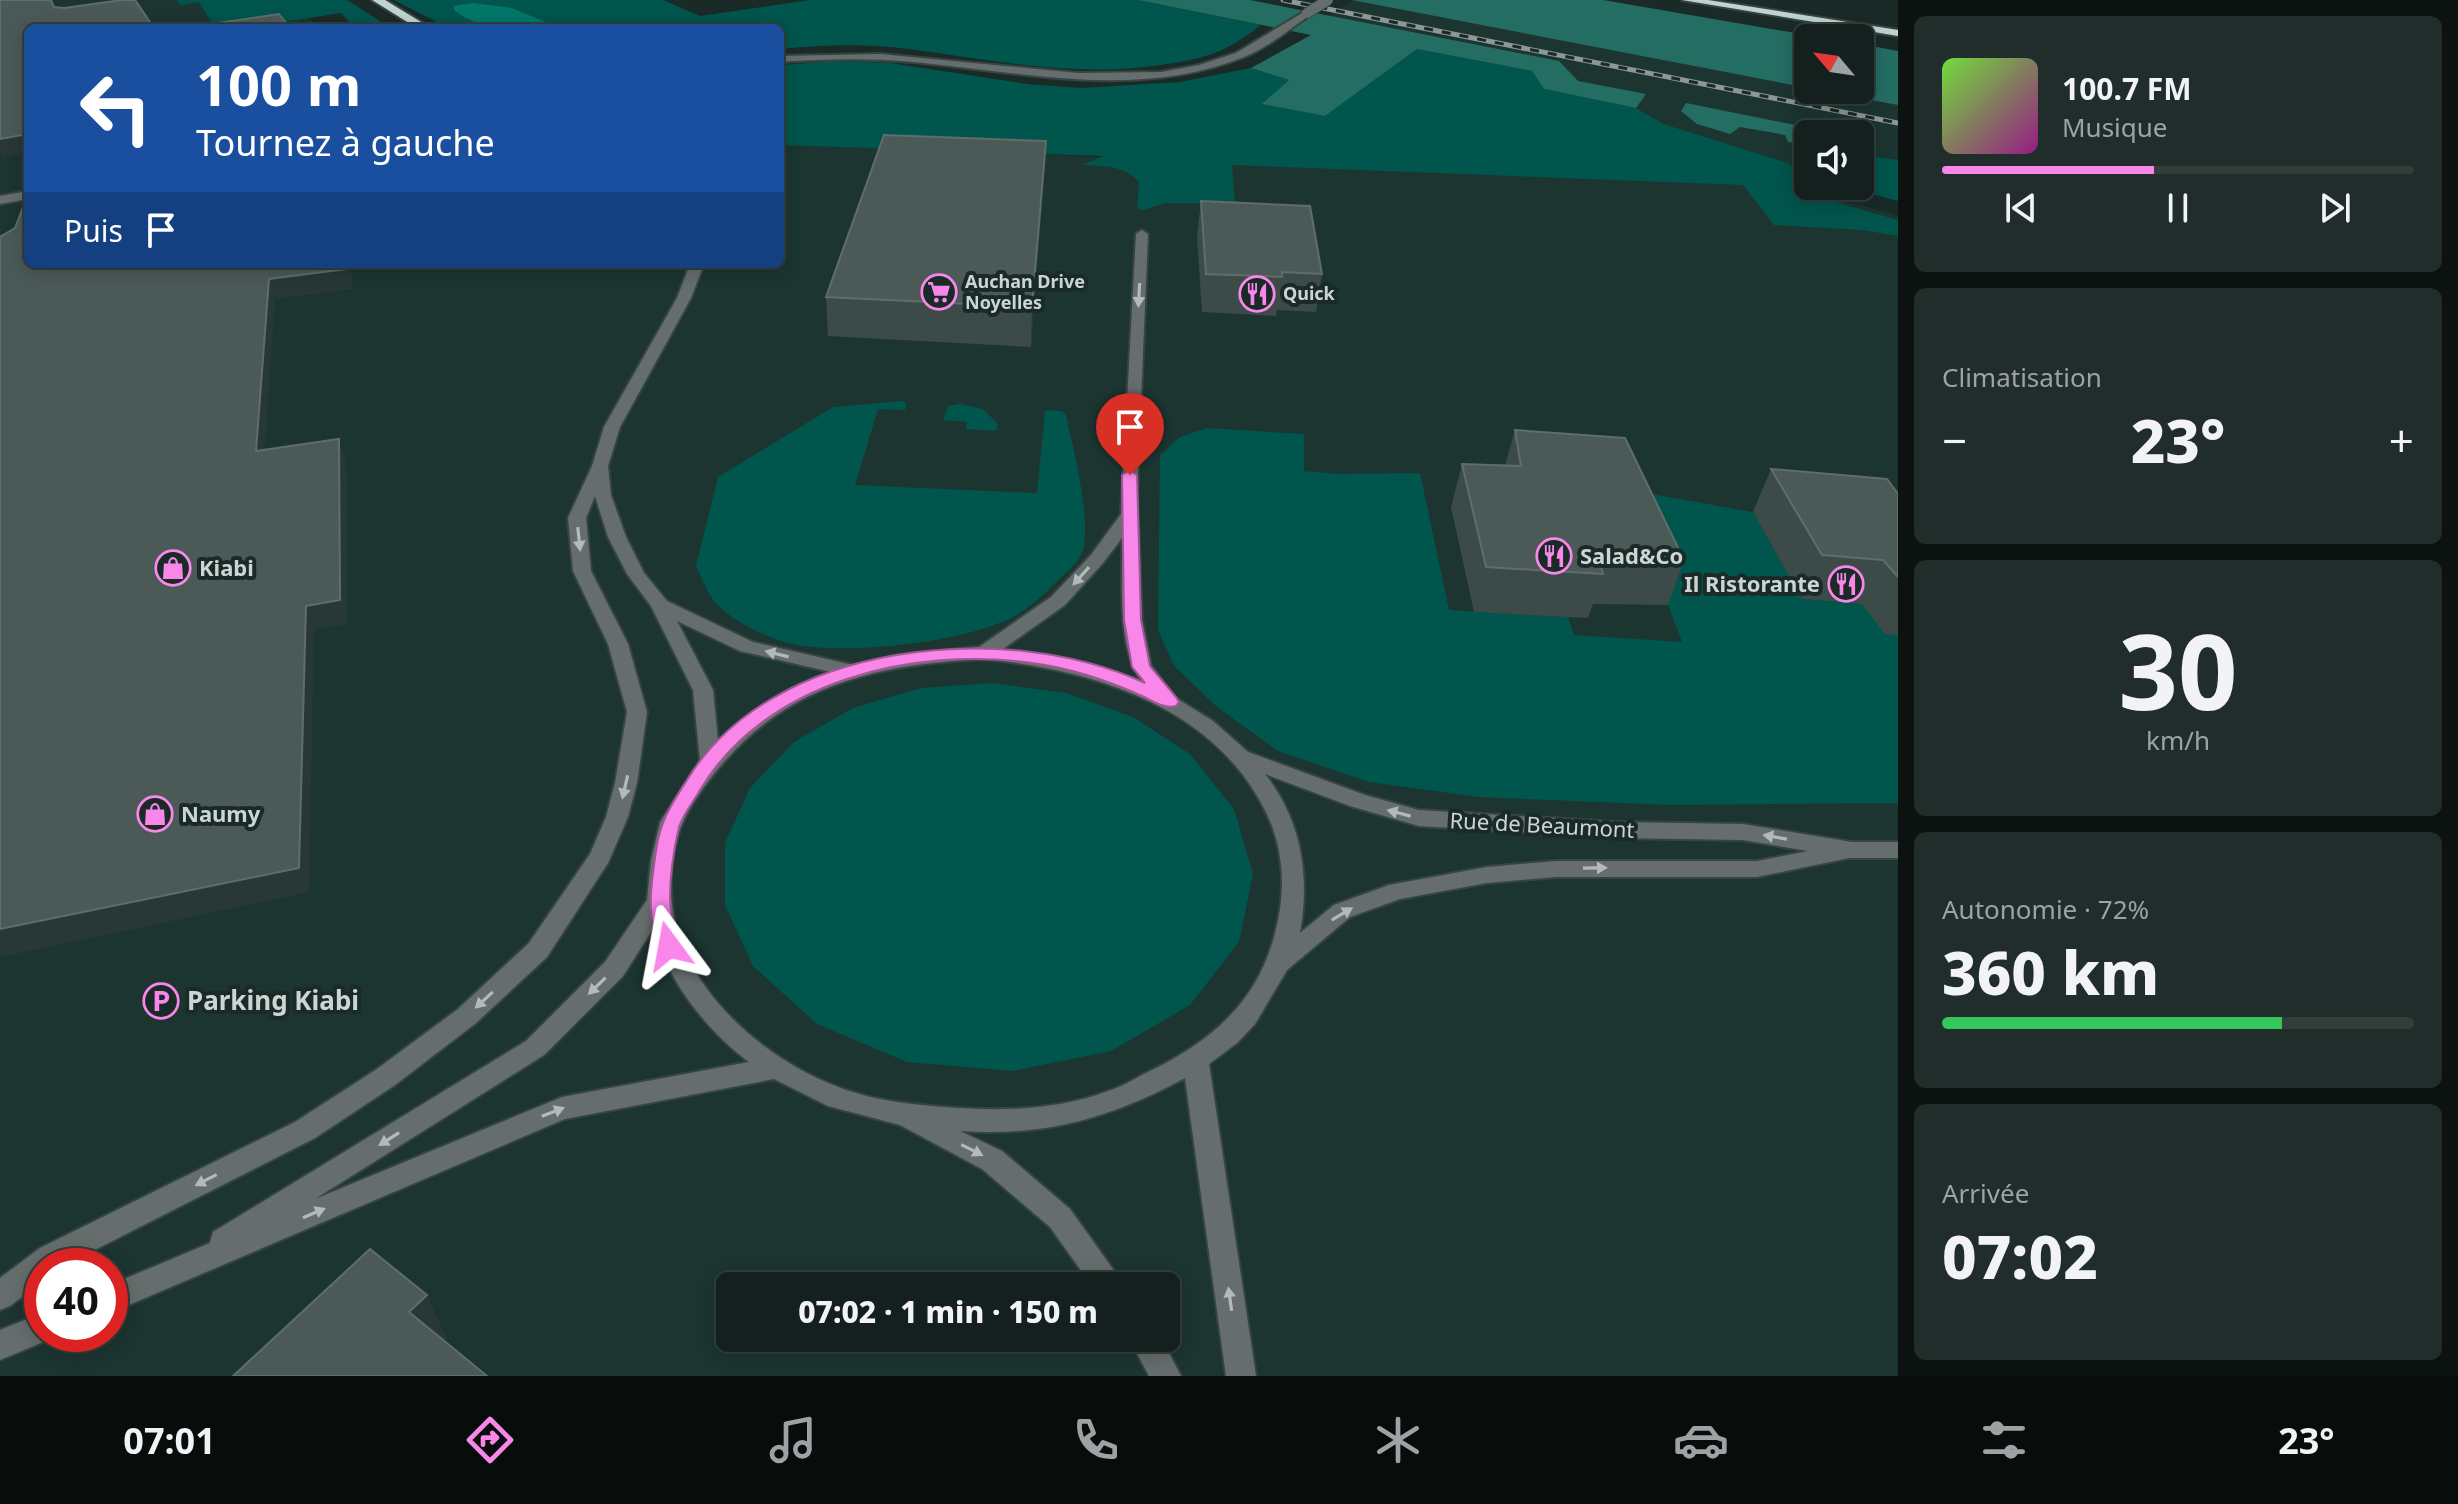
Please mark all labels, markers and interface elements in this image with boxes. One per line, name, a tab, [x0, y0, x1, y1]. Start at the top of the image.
north arrow	[1794, 24, 1874, 104]
map controls	[1794, 24, 1874, 200]
text: 100 m	[196, 46, 361, 122]
icon: left	[64, 56, 168, 160]
text: 100.7 FM	[2062, 68, 2192, 109]
text: Musique	[2062, 109, 2168, 145]
text: Tournez à gauche	[196, 118, 495, 167]
button: sound	[1794, 120, 1874, 200]
icon: previous	[1999, 186, 2043, 230]
icon: pause	[2156, 186, 2200, 230]
icon: next	[2313, 186, 2357, 230]
icon: arrive	[139, 208, 183, 252]
text: Puis	[64, 210, 123, 251]
place label: Auchan Drive Noyelles	[965, 269, 1085, 314]
supermarket icon: Auchan Drive Noyelles	[920, 273, 958, 311]
restaurant icon: Quick	[1238, 275, 1276, 313]
place label: Quick	[1283, 281, 1336, 305]
one-way arrow	[1132, 283, 1145, 308]
text: Climatisation	[1942, 359, 2102, 395]
pin	[1096, 393, 1164, 475]
text: 23°	[2131, 399, 2225, 481]
icon: arrive	[1108, 405, 1152, 449]
text: −	[1942, 410, 1967, 470]
text: +	[2389, 410, 2414, 470]
one-way arrow	[573, 527, 586, 552]
restaurant icon: Salad&Co	[1535, 537, 1573, 575]
place label: Salad&Co	[1580, 540, 1683, 570]
shop icon: Kiabi	[154, 549, 192, 587]
place label: Kiabi	[199, 552, 254, 582]
restaurant icon: Il Ristorante	[1827, 565, 1865, 603]
one-way arrow	[1072, 567, 1090, 586]
place label: Il Ristorante	[1684, 568, 1820, 598]
text: 30	[2119, 599, 2237, 740]
one-way arrow	[764, 647, 789, 660]
text: km/h	[2146, 722, 2210, 758]
one-way arrow	[618, 775, 631, 800]
shop icon: Naumy	[136, 795, 174, 833]
place label: Naumy	[181, 798, 261, 828]
street label: Rue de Beaumont	[1449, 804, 1635, 844]
one-way arrow	[1387, 806, 1412, 818]
one-way arrow	[1762, 831, 1787, 843]
one-way arrow	[1583, 862, 1608, 874]
text: Autonomie · 72%	[1942, 891, 2149, 927]
position arrow	[627, 904, 711, 988]
one-way arrow	[1331, 907, 1353, 921]
text: 360 km	[1942, 931, 2159, 1013]
one-way arrow	[588, 976, 607, 994]
parking icon: Parking Kiabi	[142, 982, 180, 1020]
place label: Parking Kiabi	[187, 982, 359, 1018]
one-way arrow	[475, 991, 494, 1009]
one-way arrow	[541, 1105, 565, 1118]
one-way arrow	[378, 1131, 400, 1145]
one-way arrow	[961, 1143, 984, 1157]
one-way arrow	[194, 1173, 217, 1186]
text: Arrivée	[1942, 1175, 2029, 1211]
one-way arrow	[302, 1207, 326, 1220]
text: 07:02	[1942, 1215, 2098, 1297]
speed limit sign: 40	[24, 1248, 128, 1352]
one-way arrow	[1223, 1286, 1236, 1311]
text: 07:02 · 1 min · 150 m	[798, 1291, 1098, 1332]
icon: directions	[462, 1412, 518, 1468]
icon: music	[765, 1412, 821, 1468]
icon: phone	[1068, 1412, 1124, 1468]
icon: climate	[1370, 1412, 1426, 1468]
icon: car	[1673, 1412, 1729, 1468]
icon: filters	[1976, 1412, 2032, 1468]
text: 07:01	[123, 1416, 216, 1465]
text: 23°	[2278, 1416, 2335, 1465]

